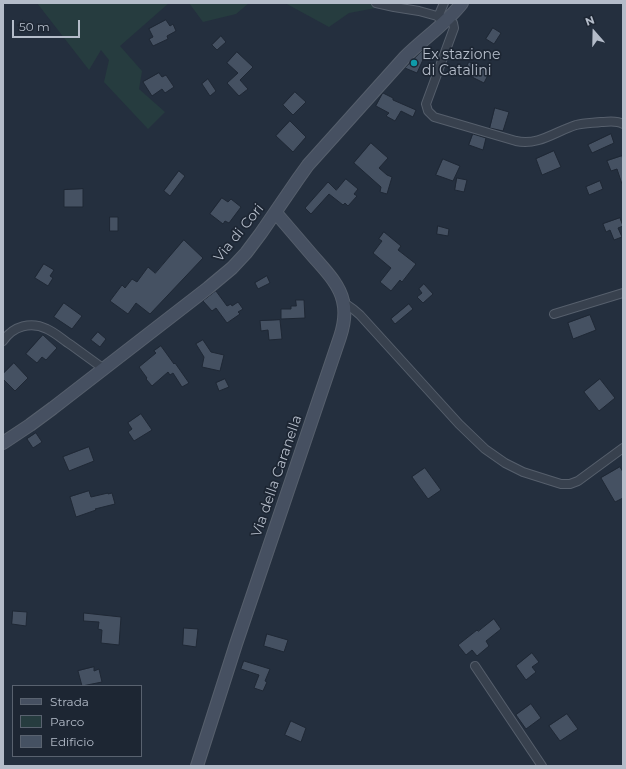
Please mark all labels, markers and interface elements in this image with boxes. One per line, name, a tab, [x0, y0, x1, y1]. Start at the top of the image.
scale bar	[14, 12, 82, 38]
north arrow	[574, 12, 614, 52]
text: N	[583, 13, 596, 29]
text: 50 m	[19, 19, 50, 34]
place label: Ex stazione di Catalini	[422, 47, 500, 80]
marker: Ex stazione di Catalini	[409, 58, 419, 68]
street label: Via di Cori	[211, 201, 267, 265]
street label: Via della Caranella	[248, 413, 306, 539]
legend	[12, 685, 142, 757]
text: Strada	[50, 694, 89, 709]
text: Parco	[50, 714, 84, 729]
text: Edificio	[50, 734, 94, 749]

